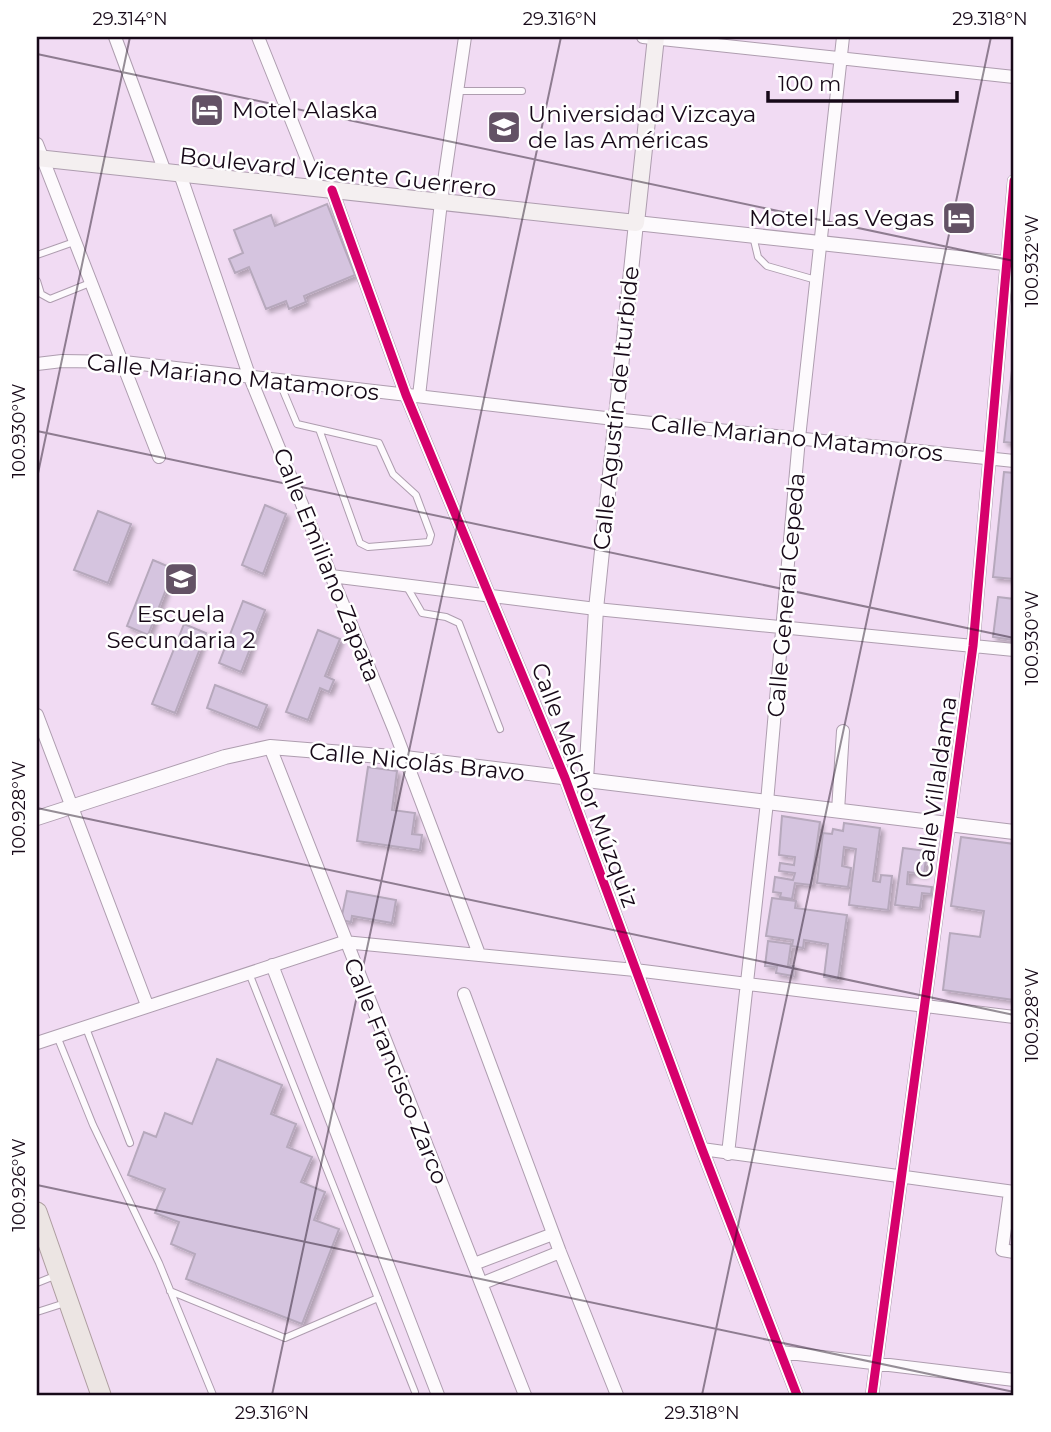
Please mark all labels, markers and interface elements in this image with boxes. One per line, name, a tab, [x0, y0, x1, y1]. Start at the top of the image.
text: 29.314°N	[92, 8, 168, 30]
text: 29.316°N	[523, 8, 597, 30]
text: 29.318°N	[952, 8, 1028, 30]
scale bar	[768, 60, 956, 104]
text: 100 m	[778, 71, 841, 96]
hotel icon: Motel Alaska	[188, 91, 226, 129]
place label: Motel Alaska	[232, 96, 378, 124]
place label: Universidad Vizcaya de las Américas	[528, 100, 756, 154]
school or university icon: Universidad Vizcaya de las Américas	[485, 108, 523, 146]
street label: Boulevard Vicente Guerrero	[178, 141, 498, 203]
hotel icon: Motel Las Vegas	[940, 199, 978, 237]
place label: Motel Las Vegas	[749, 204, 934, 232]
text: 100.932°W	[1021, 214, 1043, 308]
street label: Calle Agustín de Iturbide	[587, 265, 645, 551]
street label: Calle Mariano Matamoros	[85, 348, 381, 406]
text: 100.930°W	[8, 384, 30, 478]
street label: Calle Mariano Matamoros	[649, 409, 945, 467]
street label: Calle Emiliano Zapata	[267, 444, 387, 686]
street label: Calle General Cepeda	[761, 471, 811, 719]
school or university icon: Escuela Secundaria 2	[162, 560, 200, 598]
text: 100.930°W	[1021, 591, 1043, 685]
place label: Escuela Secundaria 2	[106, 600, 256, 654]
street label: Calle Melchor Múzquiz	[525, 659, 645, 911]
street label: Calle Villaldama	[909, 694, 963, 880]
street label: Calle Nicolás Bravo	[308, 737, 526, 787]
text: 100.928°W	[8, 761, 30, 855]
street label: Calle Francisco Zarco	[338, 954, 454, 1188]
text: 100.928°W	[1021, 968, 1043, 1062]
text: 100.926°W	[8, 1138, 30, 1232]
text: 29.316°N	[235, 1402, 309, 1424]
text: 29.318°N	[664, 1402, 740, 1424]

